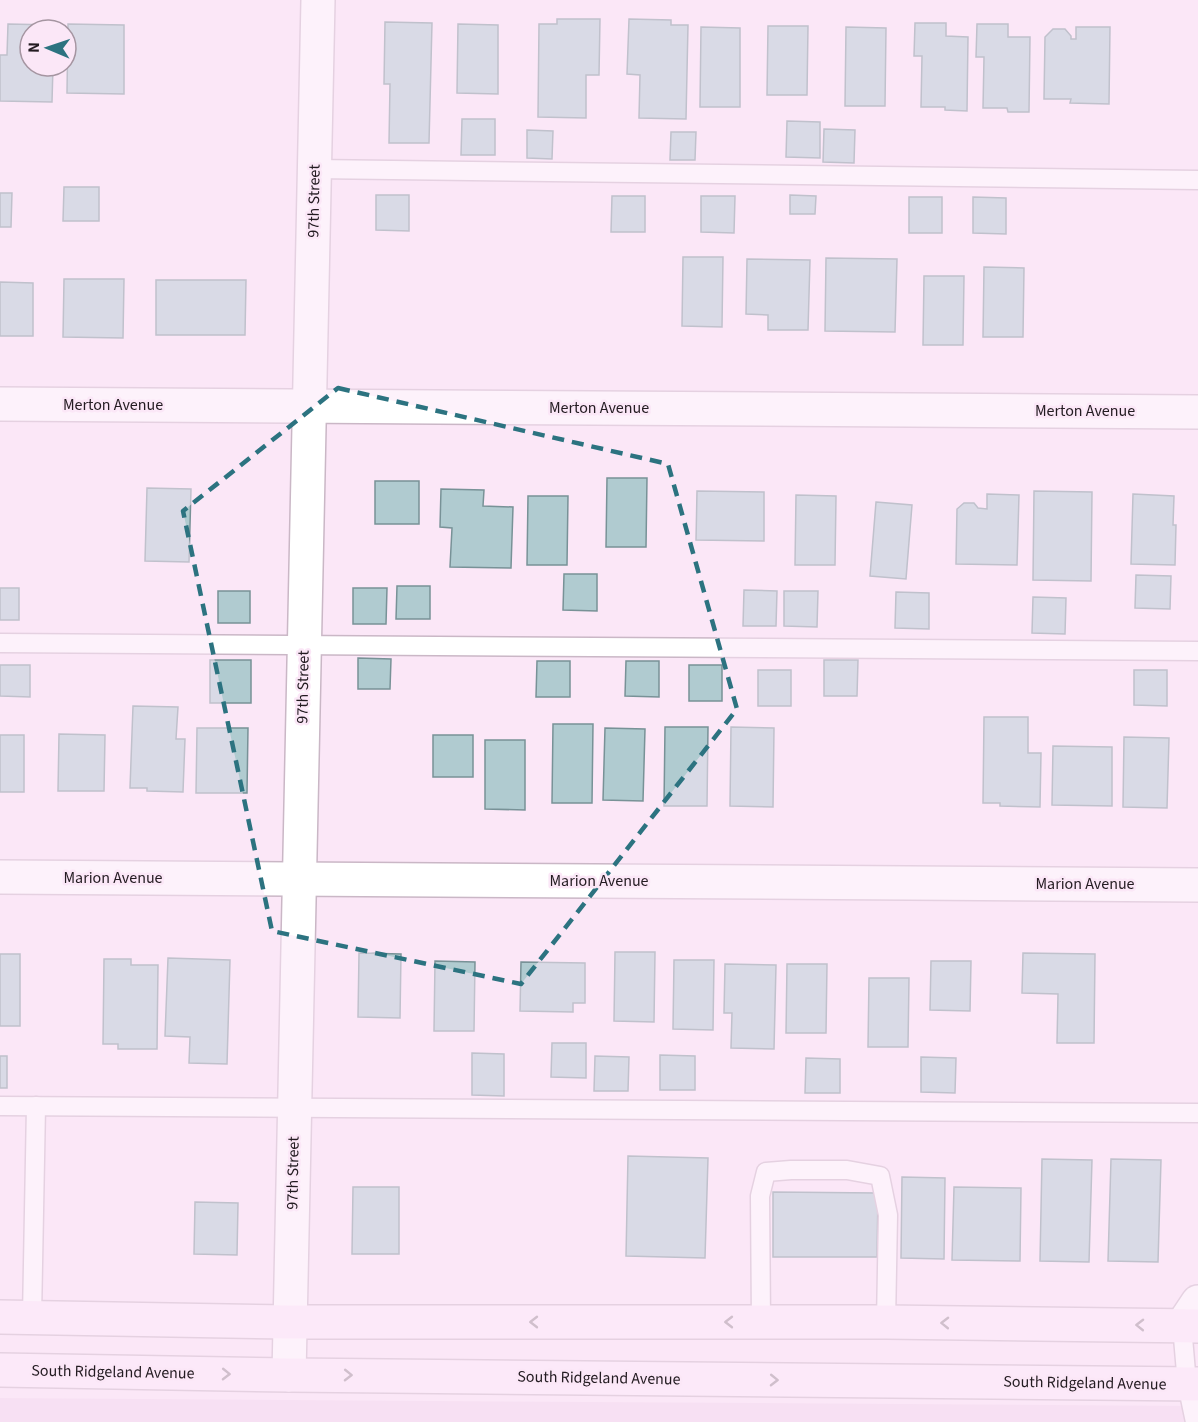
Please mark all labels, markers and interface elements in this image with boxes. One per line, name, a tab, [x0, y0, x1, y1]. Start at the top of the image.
north arrow	[18, 18, 78, 78]
text: N	[23, 42, 45, 53]
street label: 97th Street	[302, 164, 326, 238]
street label: Merton Avenue	[63, 394, 163, 416]
street label: Merton Avenue	[549, 397, 649, 419]
street label: Merton Avenue	[1035, 400, 1135, 422]
street label: 97th Street	[291, 650, 315, 724]
street label: Marion Avenue	[63, 867, 163, 889]
street label: Marion Avenue	[549, 870, 649, 892]
street label: Marion Avenue	[1035, 873, 1135, 895]
street label: 97th Street	[281, 1136, 305, 1210]
one-way arrow	[529, 1316, 538, 1328]
one-way arrow	[724, 1316, 733, 1328]
one-way arrow	[940, 1317, 949, 1329]
one-way arrow	[1135, 1319, 1144, 1331]
street label: South Ridgeland Avenue	[31, 1360, 195, 1384]
street label: South Ridgeland Avenue	[517, 1366, 681, 1390]
one-way arrow	[222, 1368, 231, 1380]
one-way arrow	[343, 1369, 352, 1381]
street label: South Ridgeland Avenue	[1003, 1371, 1167, 1395]
one-way arrow	[769, 1374, 778, 1386]

